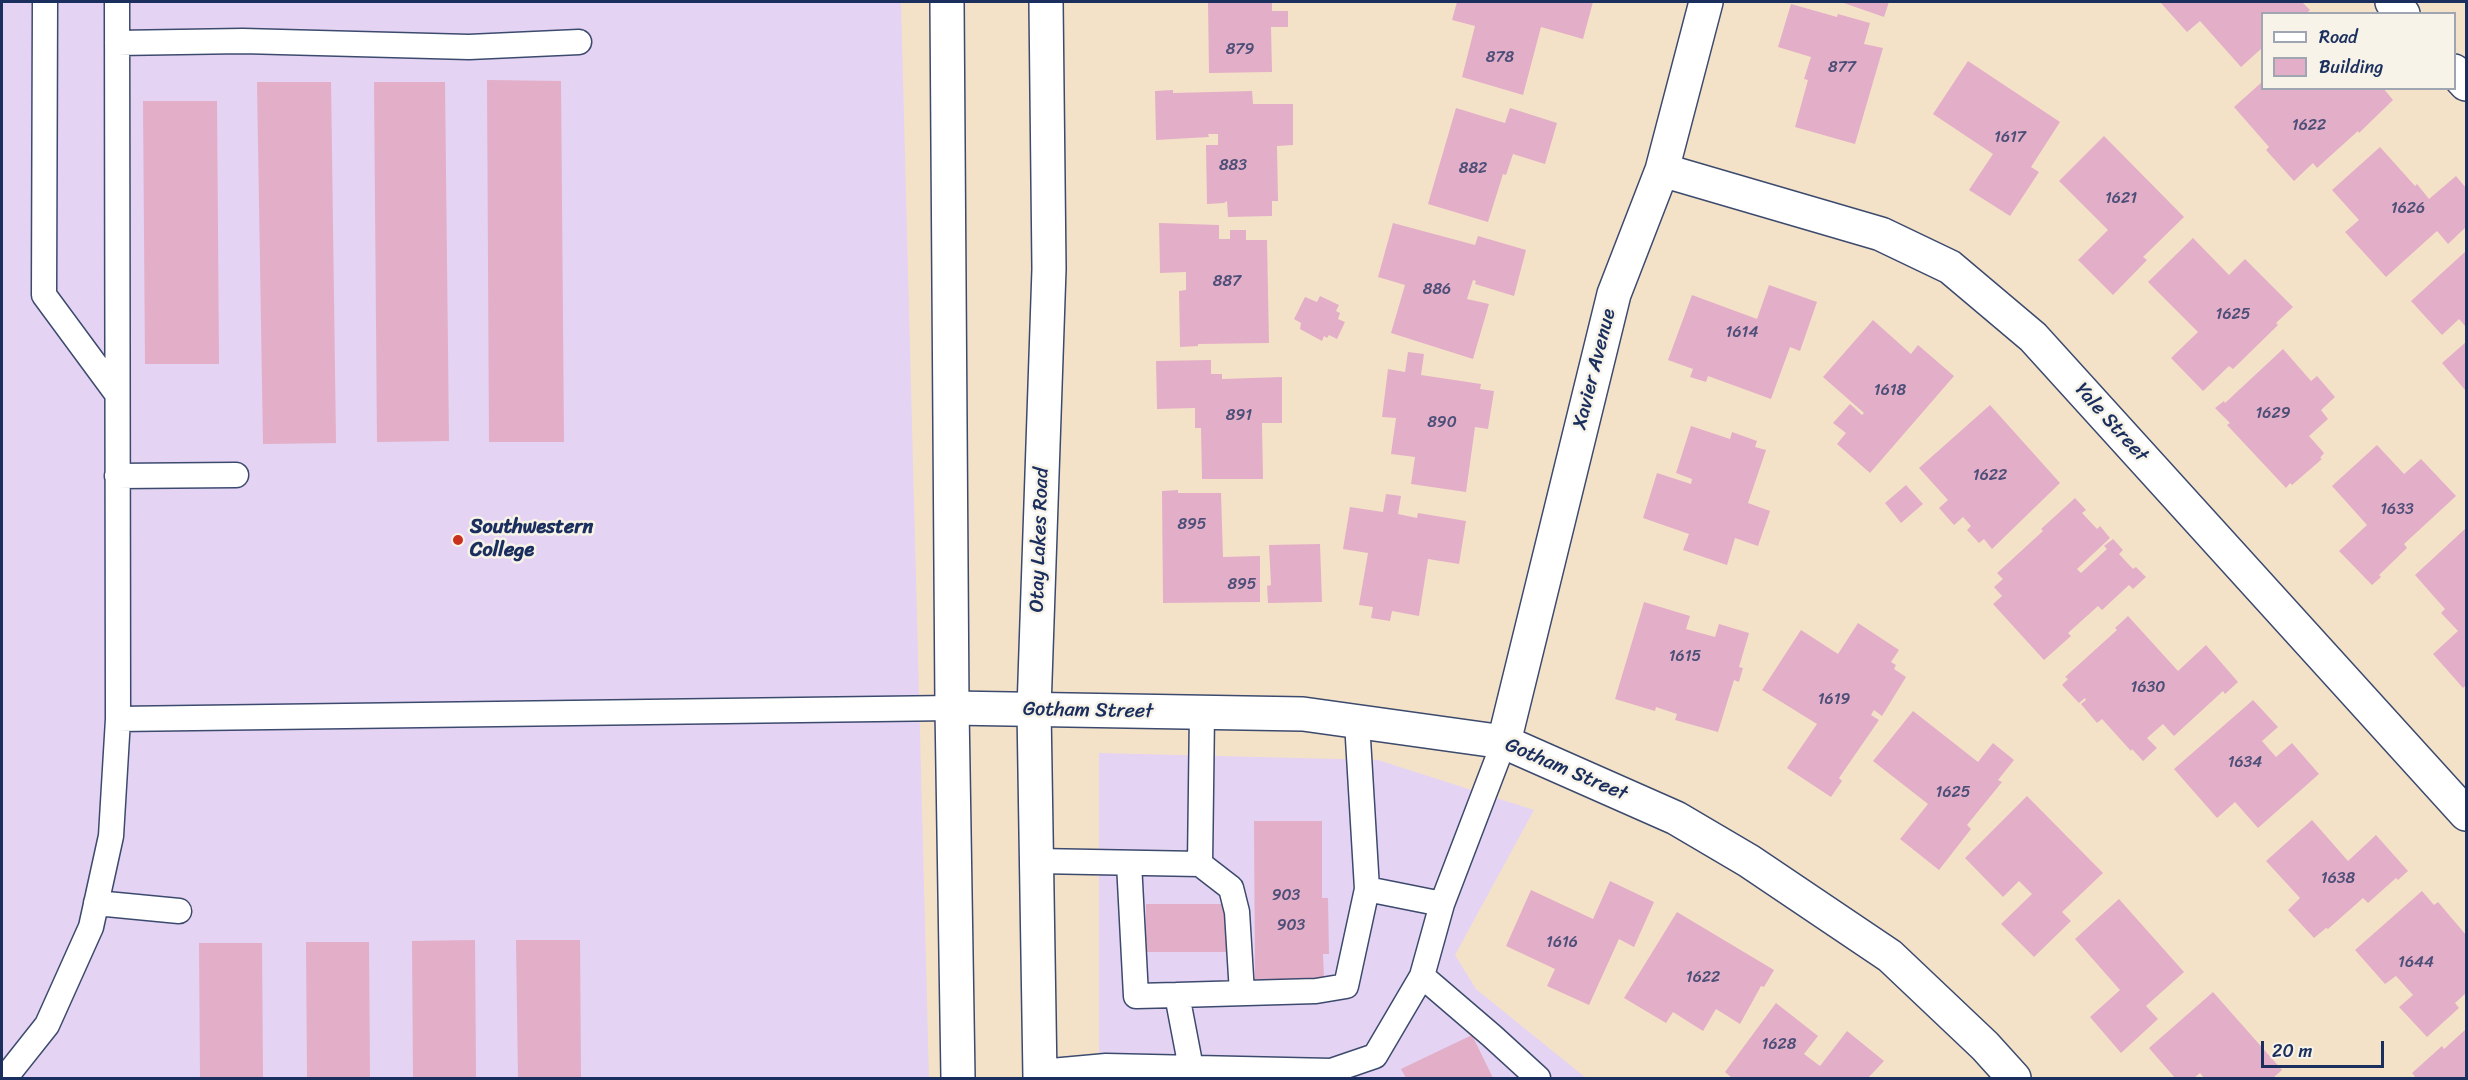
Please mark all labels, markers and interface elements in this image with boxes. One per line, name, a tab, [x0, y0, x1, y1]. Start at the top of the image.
legend	[2261, 12, 2456, 90]
text: Road	[2319, 21, 2358, 53]
house number: 879	[1226, 40, 1254, 60]
house number: 878	[1486, 48, 1514, 68]
text: Building	[2319, 51, 2383, 83]
house number: 877	[1828, 58, 1856, 78]
house number: 1622	[2292, 116, 2326, 136]
house number: 1617	[1994, 128, 2026, 148]
house number: 883	[1219, 156, 1247, 176]
house number: 882	[1459, 159, 1487, 179]
house number: 1621	[2105, 189, 2137, 209]
house number: 1626	[2391, 199, 2425, 219]
house number: 887	[1213, 272, 1241, 292]
house number: 886	[1423, 280, 1451, 300]
house number: 1625	[2216, 305, 2250, 325]
street label: Xavier Avenue	[1568, 306, 1622, 432]
house number: 1614	[1726, 323, 1758, 343]
street label: Yale Street	[2069, 378, 2153, 468]
house number: 1618	[1874, 381, 1906, 401]
house number: 1629	[2255, 404, 2291, 424]
house number: 891	[1226, 406, 1252, 426]
house number: 890	[1427, 413, 1457, 433]
house number: 1622	[1973, 466, 2007, 486]
street label: Otay Lakes Road	[1025, 467, 1055, 613]
house number: 1633	[2380, 500, 2414, 520]
house number: 895	[1177, 515, 1207, 535]
place label: Southwestern College	[470, 516, 593, 563]
marker: Southwestern College	[451, 533, 465, 547]
house number: 895	[1227, 575, 1257, 595]
house number: 1615	[1669, 647, 1701, 667]
house number: 1630	[2131, 678, 2165, 698]
house number: 1619	[1818, 690, 1850, 710]
street label: Gotham Street	[1023, 698, 1153, 724]
street label: Gotham Street	[1501, 733, 1631, 807]
house number: 1634	[2228, 753, 2262, 773]
house number: 1625	[1936, 783, 1970, 803]
house number: 1638	[2321, 869, 2355, 889]
house number: 903	[1272, 886, 1300, 906]
house number: 903	[1277, 916, 1305, 936]
house number: 1616	[1546, 933, 1578, 953]
house number: 1644	[2398, 953, 2434, 973]
house number: 1622	[1686, 968, 1720, 988]
scale bar	[2264, 1029, 2387, 1067]
house number: 1628	[1762, 1035, 1796, 1055]
text: 20 m	[2272, 1035, 2312, 1067]

